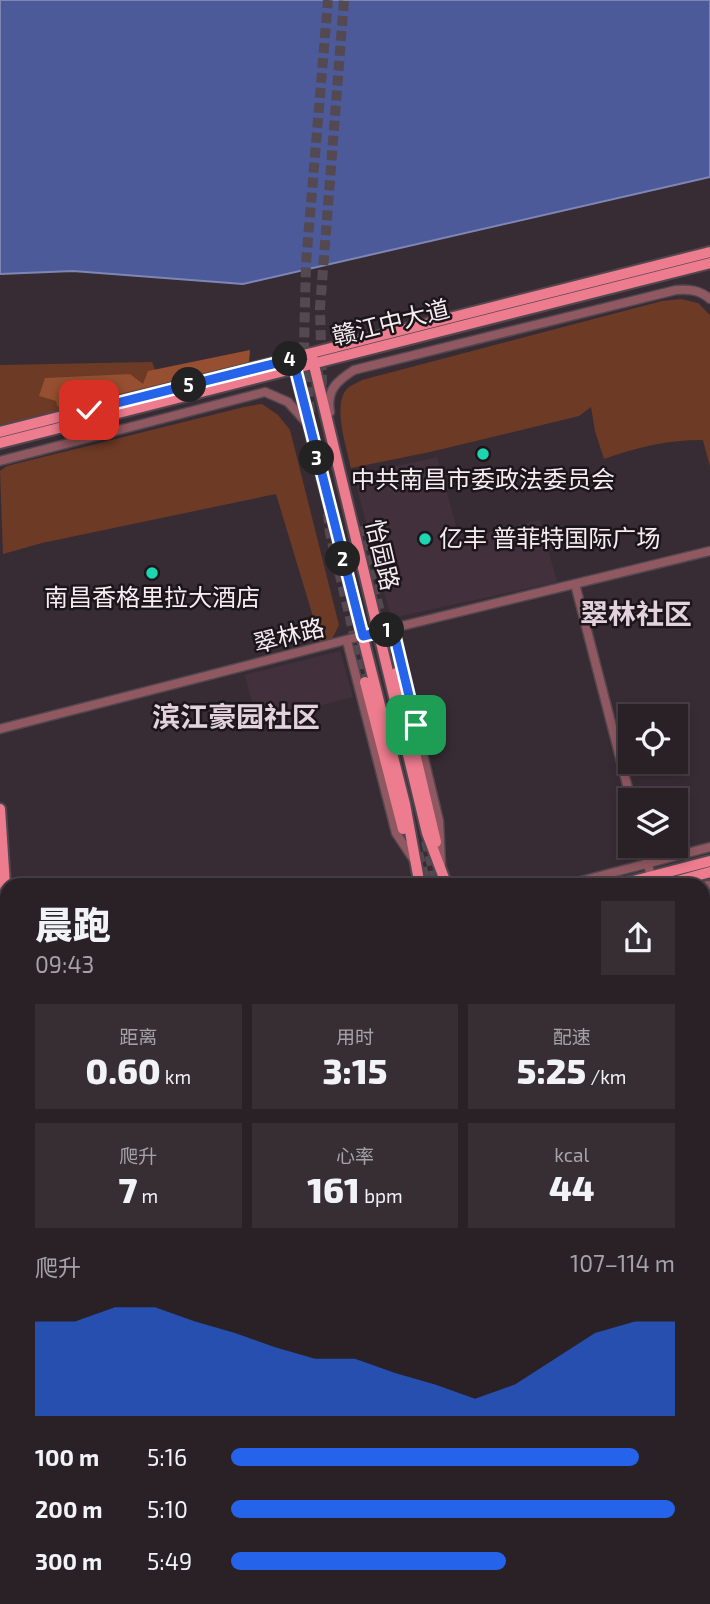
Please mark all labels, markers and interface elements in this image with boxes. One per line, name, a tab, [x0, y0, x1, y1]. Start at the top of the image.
street label: 赣江中大道	[329, 293, 452, 350]
pin: 4	[272, 342, 308, 376]
text: 4	[283, 347, 296, 370]
pin: 5	[172, 368, 206, 402]
text: 5	[183, 373, 194, 396]
pin	[59, 380, 119, 440]
icon: check	[70, 391, 108, 429]
pin: 3	[300, 440, 334, 476]
text: 3	[311, 446, 322, 469]
marker: 中共南昌市委政法委员会	[475, 446, 491, 462]
place label: 中共南昌市委政法委员会	[351, 464, 615, 493]
street label: 怡园路	[361, 516, 406, 593]
place label: 亿丰 普菲特国际广场	[439, 523, 660, 552]
marker: 亿丰 普菲特国际广场	[417, 531, 433, 547]
pin: 2	[326, 542, 360, 576]
text: 2	[337, 547, 348, 570]
marker: 南昌香格里拉大酒店	[144, 565, 160, 581]
place label: 南昌香格里拉大酒店	[44, 582, 260, 611]
district label: 翠林社区	[580, 596, 692, 630]
street label: 翠林路	[250, 612, 327, 657]
pin: 1	[370, 612, 404, 648]
text: 1	[382, 618, 391, 641]
pin	[386, 695, 446, 755]
district label: 滨江豪园社区	[152, 699, 320, 733]
map controls	[618, 704, 688, 858]
button: locate	[618, 704, 688, 774]
icon: arrive	[397, 706, 435, 744]
button: layers	[618, 788, 688, 858]
text: 晨跑	[35, 901, 111, 947]
button: share	[601, 901, 675, 975]
text: 09:43	[35, 950, 94, 978]
text: 距离	[119, 1025, 157, 1048]
text: 用时	[336, 1025, 374, 1048]
text: 配速	[553, 1025, 591, 1048]
text: 0.60	[86, 1049, 161, 1091]
text: 3:15	[323, 1049, 387, 1091]
text: 5:25	[517, 1049, 586, 1091]
text: km	[161, 1065, 191, 1088]
text: /km	[586, 1065, 627, 1088]
text: kcal	[554, 1143, 589, 1166]
text: 爬升	[119, 1144, 157, 1167]
text: 心率	[336, 1144, 374, 1167]
text: 44	[549, 1166, 594, 1208]
text: 7	[119, 1168, 137, 1210]
text: 161	[307, 1168, 360, 1210]
text: m	[137, 1184, 158, 1207]
text: bpm	[360, 1184, 403, 1207]
text: 107–114 m	[570, 1249, 675, 1277]
text: 爬升	[35, 1253, 81, 1281]
text: 100 m	[35, 1443, 99, 1471]
text: 5:16	[147, 1443, 187, 1471]
text: 200 m	[35, 1495, 103, 1523]
text: 5:10	[147, 1495, 188, 1523]
text: 300 m	[35, 1547, 102, 1575]
text: 5:49	[147, 1547, 192, 1575]

